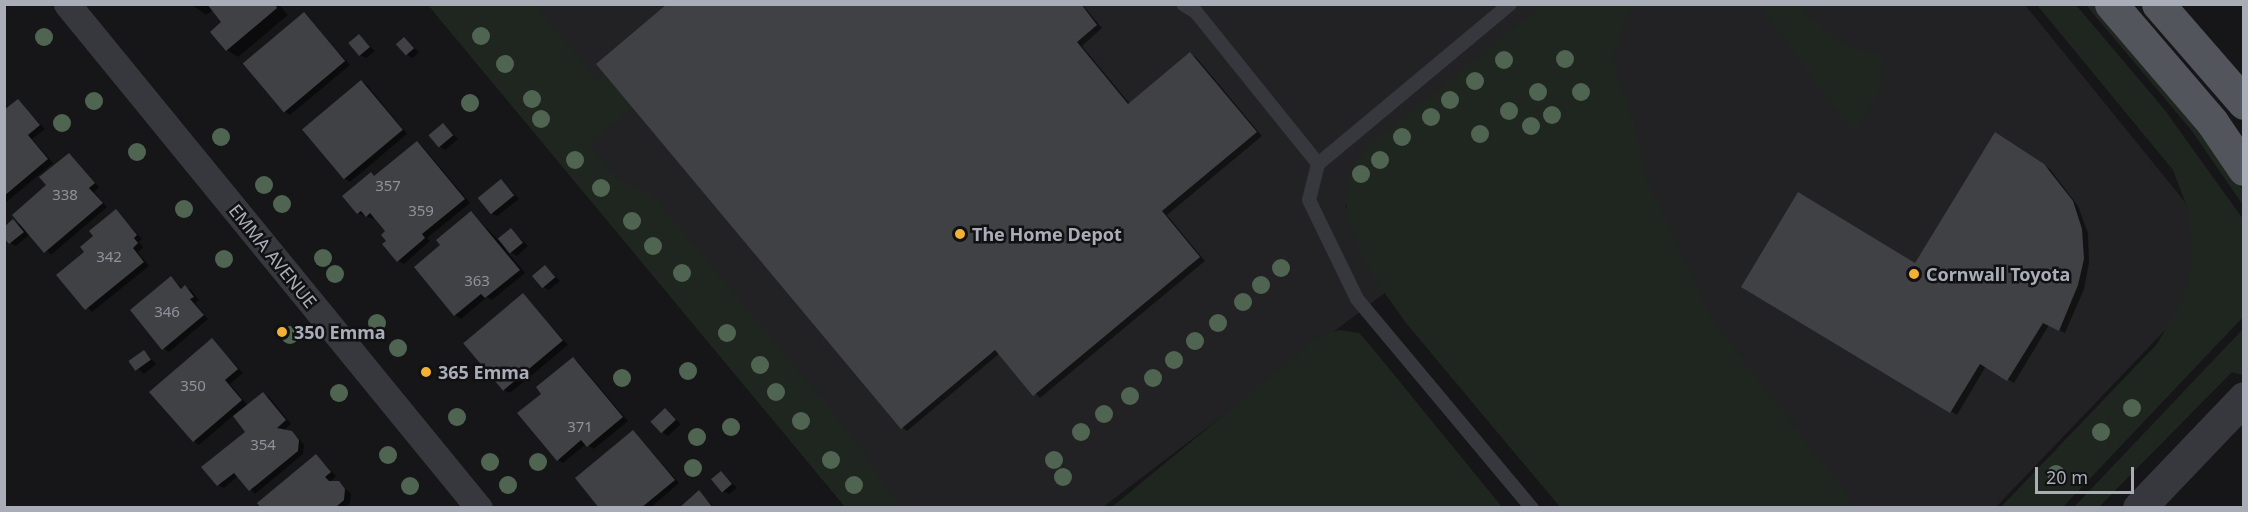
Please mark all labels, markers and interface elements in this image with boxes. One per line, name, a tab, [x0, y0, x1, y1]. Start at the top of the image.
house number: 357	[375, 177, 401, 195]
house number: 338	[52, 186, 78, 204]
street label: EMMA AVENUE	[225, 200, 321, 312]
house number: 359	[408, 202, 434, 220]
place label: The Home Depot	[972, 223, 1122, 245]
marker: The Home Depot	[953, 227, 967, 241]
house number: 342	[96, 248, 122, 266]
place label: Cornwall Toyota	[1926, 263, 2070, 285]
marker: Cornwall Toyota	[1907, 267, 1921, 281]
house number: 363	[464, 272, 490, 290]
house number: 346	[154, 303, 180, 321]
place label: 350 Emma	[294, 321, 386, 343]
marker: 350 Emma	[275, 325, 289, 339]
place label: 365 Emma	[438, 361, 530, 383]
marker: 365 Emma	[419, 365, 433, 379]
house number: 350	[180, 377, 206, 395]
house number: 371	[567, 418, 593, 436]
house number: 354	[250, 436, 276, 454]
scale bar	[2038, 455, 2137, 493]
text: 20 m	[2046, 465, 2088, 489]

